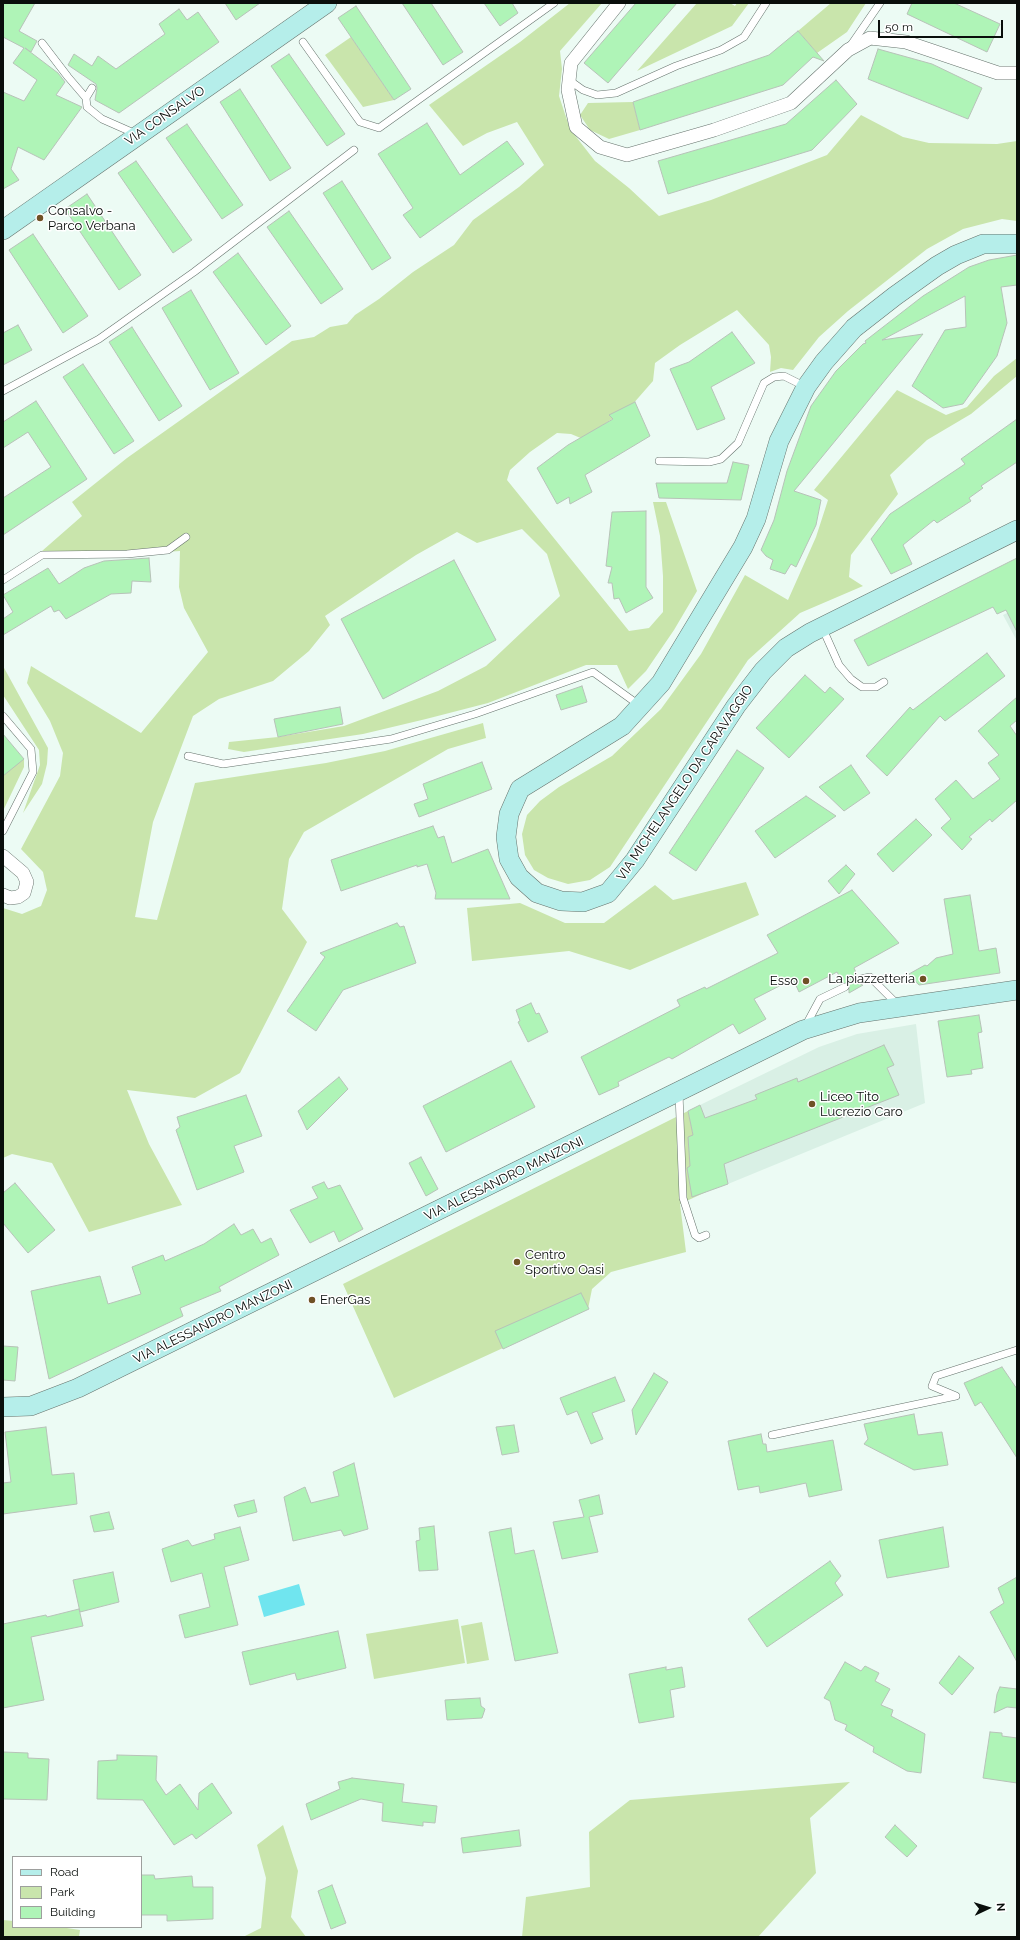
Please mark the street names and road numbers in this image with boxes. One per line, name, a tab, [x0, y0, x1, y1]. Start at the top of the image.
street label: VIA CONSALVO	[122, 83, 208, 149]
street label: VIA MICHELANGELO DA CARAVAGGIO	[614, 682, 756, 884]
street label: VIA ALESSANDRO MANZONI	[422, 1134, 586, 1224]
street label: VIA ALESSANDRO MANZONI	[131, 1277, 295, 1367]

